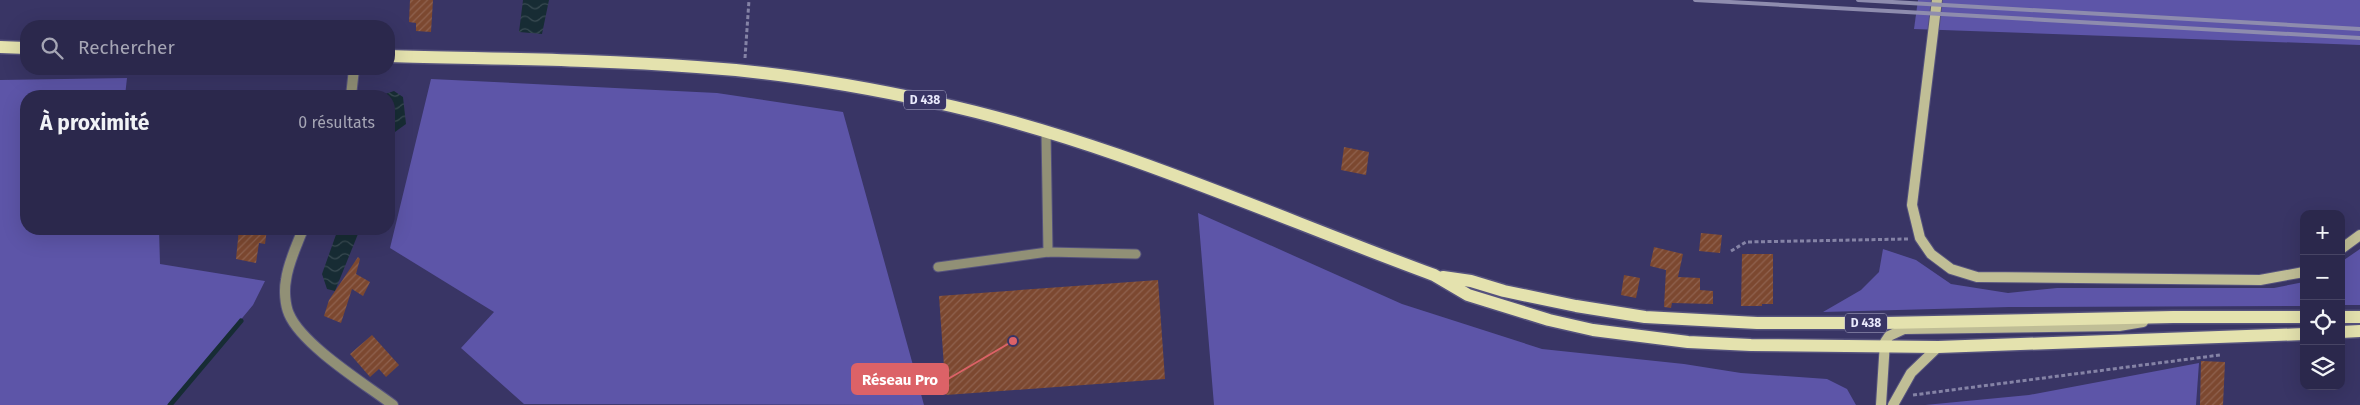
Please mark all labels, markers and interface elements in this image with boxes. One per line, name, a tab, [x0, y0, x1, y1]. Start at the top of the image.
search box	[20, 20, 395, 75]
icon: search	[38, 34, 66, 62]
text: Rechercher	[78, 36, 175, 59]
road number: D 438	[904, 90, 946, 110]
text: À proximité	[40, 110, 149, 136]
text: 0 résultats	[298, 113, 375, 132]
map controls	[2300, 210, 2345, 390]
button: +	[2300, 210, 2345, 255]
button: −	[2300, 255, 2345, 300]
button: locate	[2300, 300, 2345, 345]
road number: D 438	[1845, 314, 1887, 332]
button: layers	[2300, 345, 2345, 390]
callout: Réseau Pro	[852, 364, 948, 394]
text: Réseau Pro	[862, 371, 938, 389]

